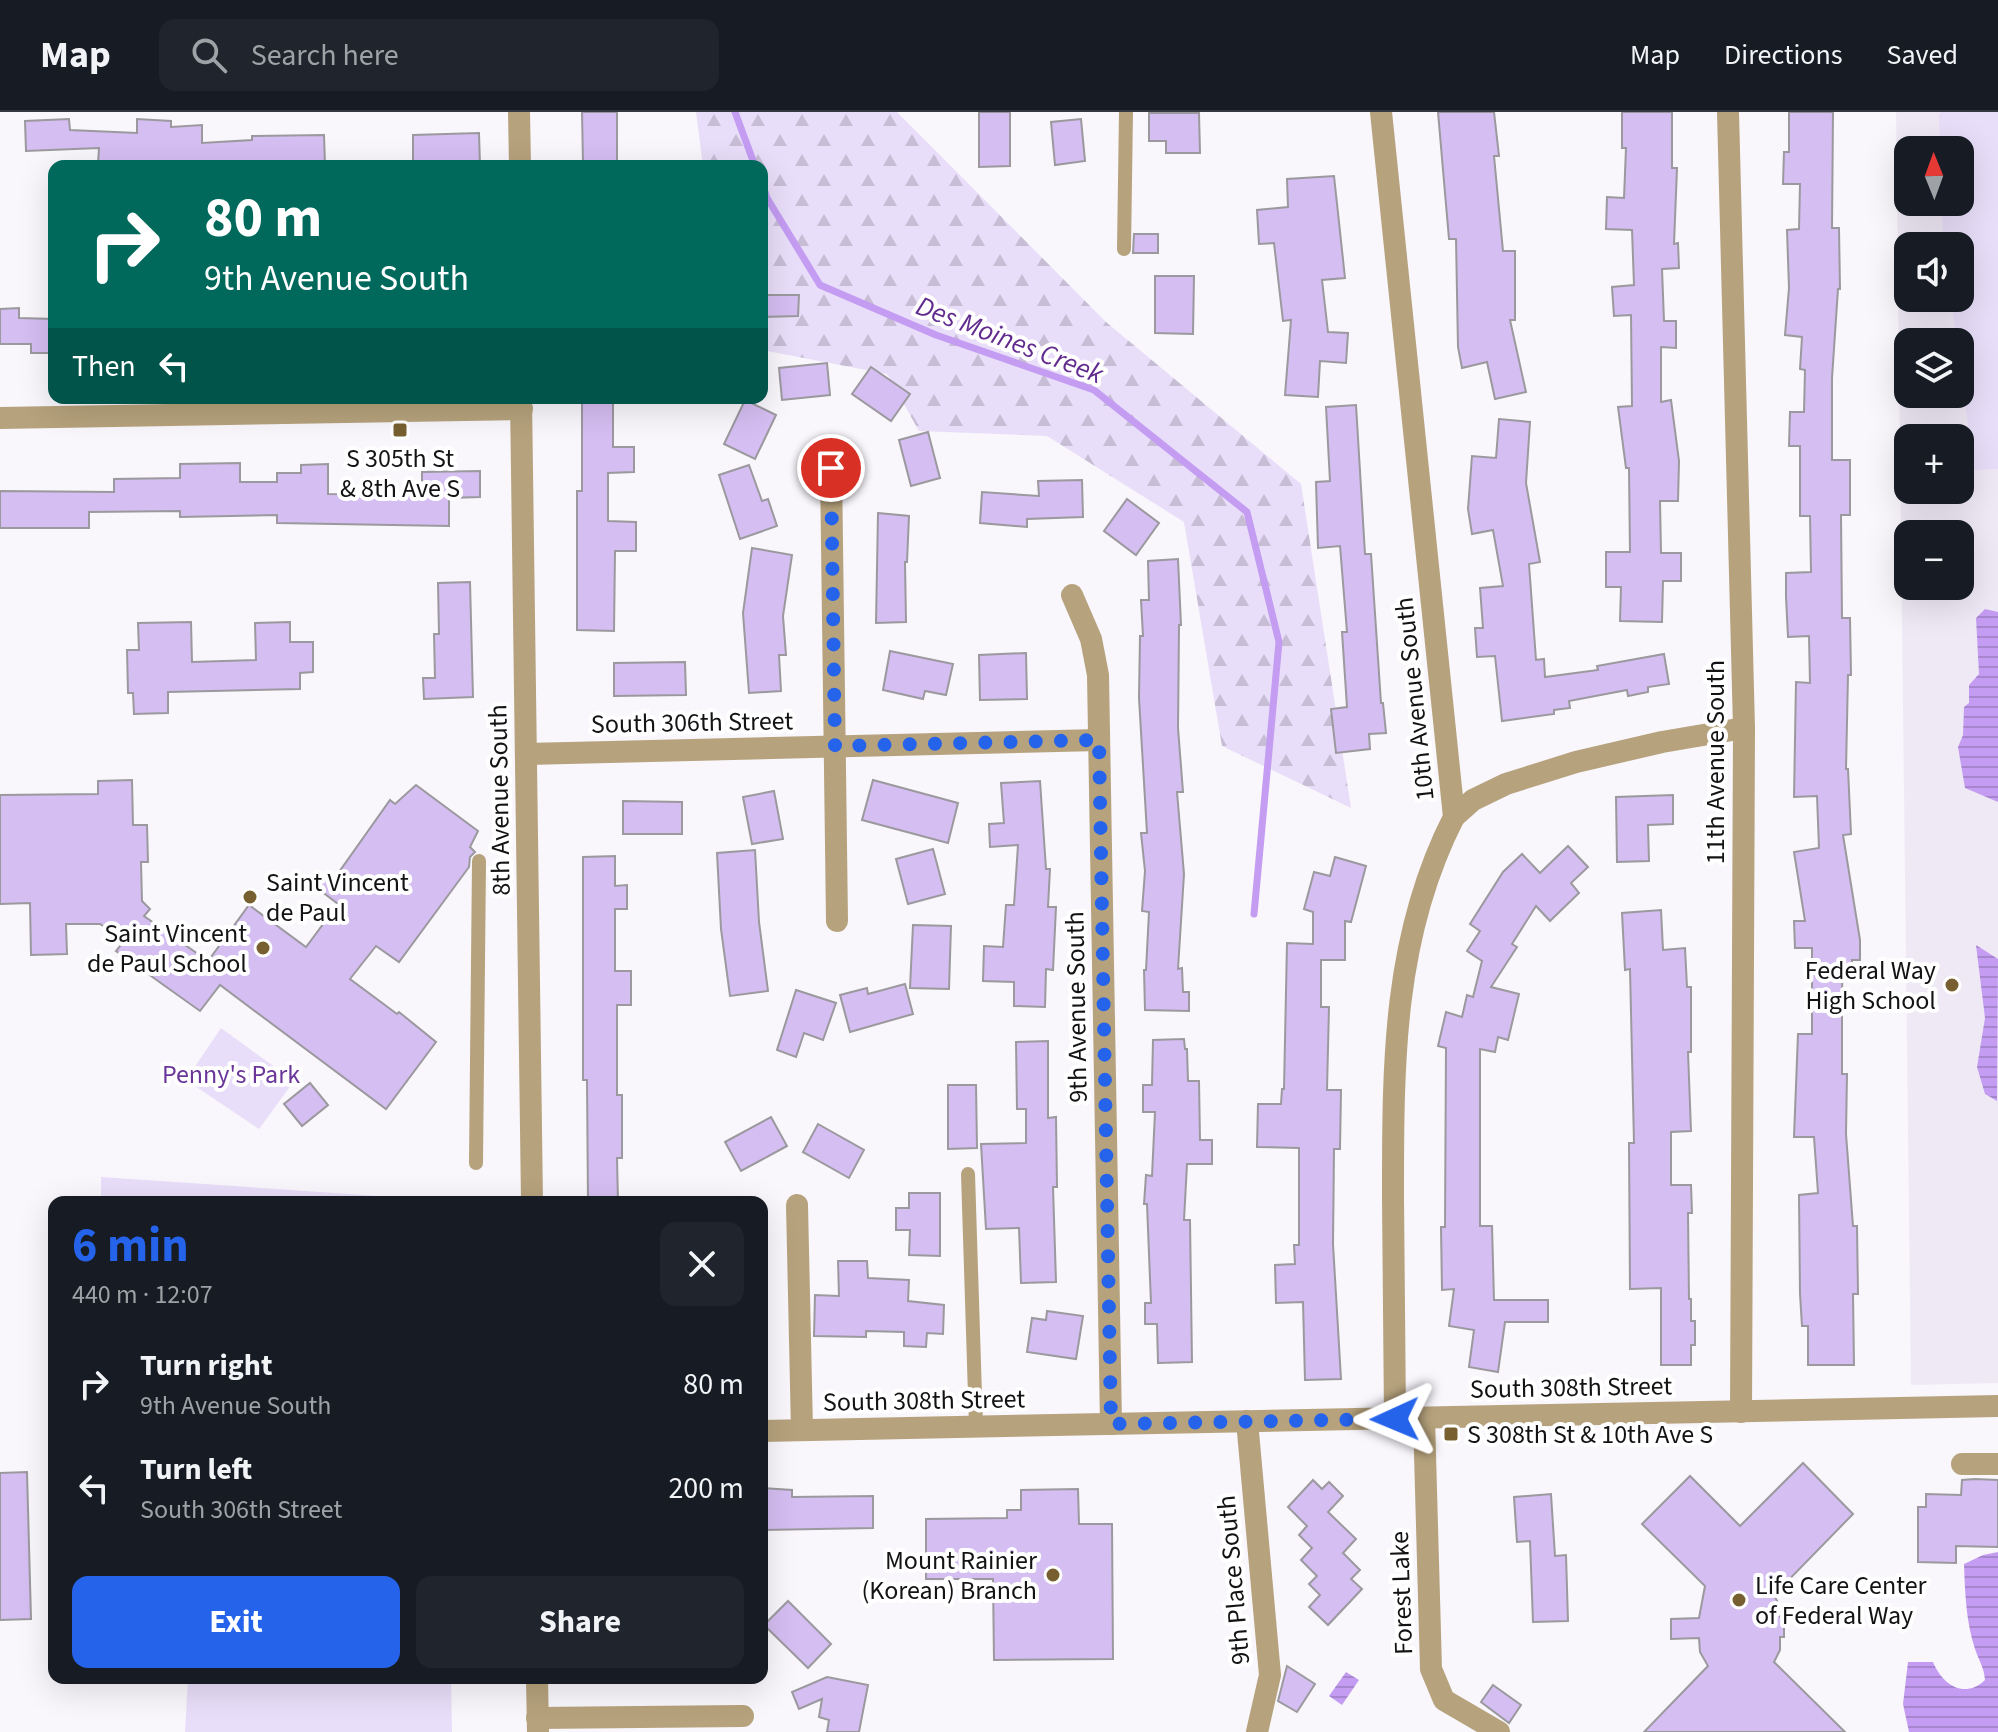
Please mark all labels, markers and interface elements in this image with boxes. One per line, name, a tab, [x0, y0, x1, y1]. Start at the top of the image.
search box	[159, 19, 719, 91]
text: Map	[40, 28, 111, 82]
icon: search	[187, 33, 231, 77]
text: Search here	[251, 34, 399, 77]
text: Map	[1630, 35, 1680, 75]
text: Directions	[1724, 35, 1843, 75]
text: Saved	[1887, 35, 1958, 75]
north arrow	[1894, 136, 1974, 216]
map controls	[1894, 136, 1974, 600]
text: 80 m	[204, 179, 322, 258]
icon: right	[72, 192, 176, 296]
button: sound	[1894, 232, 1974, 312]
text: 9th Avenue South	[204, 253, 469, 304]
water label: Des Moines Creek	[910, 286, 1110, 394]
button: layers	[1894, 328, 1974, 408]
icon: left	[152, 344, 196, 388]
text: Then	[72, 345, 136, 388]
marker: S 305th St & 8th Ave S	[391, 421, 409, 439]
button: +	[1894, 424, 1974, 504]
pin	[797, 434, 865, 502]
place label: S 305th St & 8th Ave S	[340, 440, 460, 507]
icon: arrive	[809, 446, 853, 490]
button: −	[1894, 520, 1974, 600]
street label: 10th Avenue South	[1385, 595, 1444, 803]
street label: 11th Avenue South	[1697, 660, 1734, 864]
street label: South 306th Street	[591, 702, 794, 743]
street label: 8th Avenue South	[479, 704, 520, 896]
place label: Saint Vincent de Paul	[266, 864, 409, 931]
marker: Saint Vincent de Paul	[241, 888, 259, 906]
street label: 9th Avenue South	[1056, 911, 1097, 1103]
place label: Saint Vincent de Paul School	[87, 915, 247, 982]
marker: Saint Vincent de Paul School	[254, 939, 272, 957]
place label: Federal Way High School	[1805, 952, 1936, 1019]
marker: Federal Way High School	[1943, 976, 1961, 994]
park label: Penny's Park	[162, 1056, 300, 1093]
text: 6 min	[72, 1212, 189, 1280]
button: close	[660, 1222, 744, 1306]
text: 440 m · 12:07	[72, 1276, 213, 1313]
text: Turn right	[140, 1344, 272, 1387]
icon: right	[72, 1362, 116, 1406]
text: 80 m	[683, 1363, 744, 1406]
street label: South 308th Street	[1470, 1367, 1673, 1408]
position arrow	[1353, 1377, 1437, 1461]
street label: South 308th Street	[823, 1380, 1026, 1421]
text: 9th Avenue South	[140, 1387, 331, 1424]
place label: S 308th St & 10th Ave S	[1467, 1416, 1713, 1453]
marker: S 308th St & 10th Ave S	[1442, 1425, 1460, 1443]
text: Turn left	[140, 1448, 252, 1491]
icon: left	[72, 1466, 116, 1510]
text: 200 m	[668, 1467, 744, 1510]
text: South 306th Street	[140, 1491, 342, 1528]
street label: 9th Place South	[1208, 1494, 1259, 1666]
street label: Forest Lake	[1381, 1531, 1422, 1655]
place label: Mount Rainier (Korean) Branch	[861, 1542, 1038, 1609]
marker: Mount Rainier (Korean) Branch	[1044, 1566, 1062, 1584]
place label: Life Care Center of Federal Way	[1755, 1567, 1928, 1634]
button: Exit	[72, 1576, 400, 1668]
button: Share	[416, 1576, 744, 1668]
marker: Life Care Center of Federal Way	[1730, 1591, 1748, 1609]

